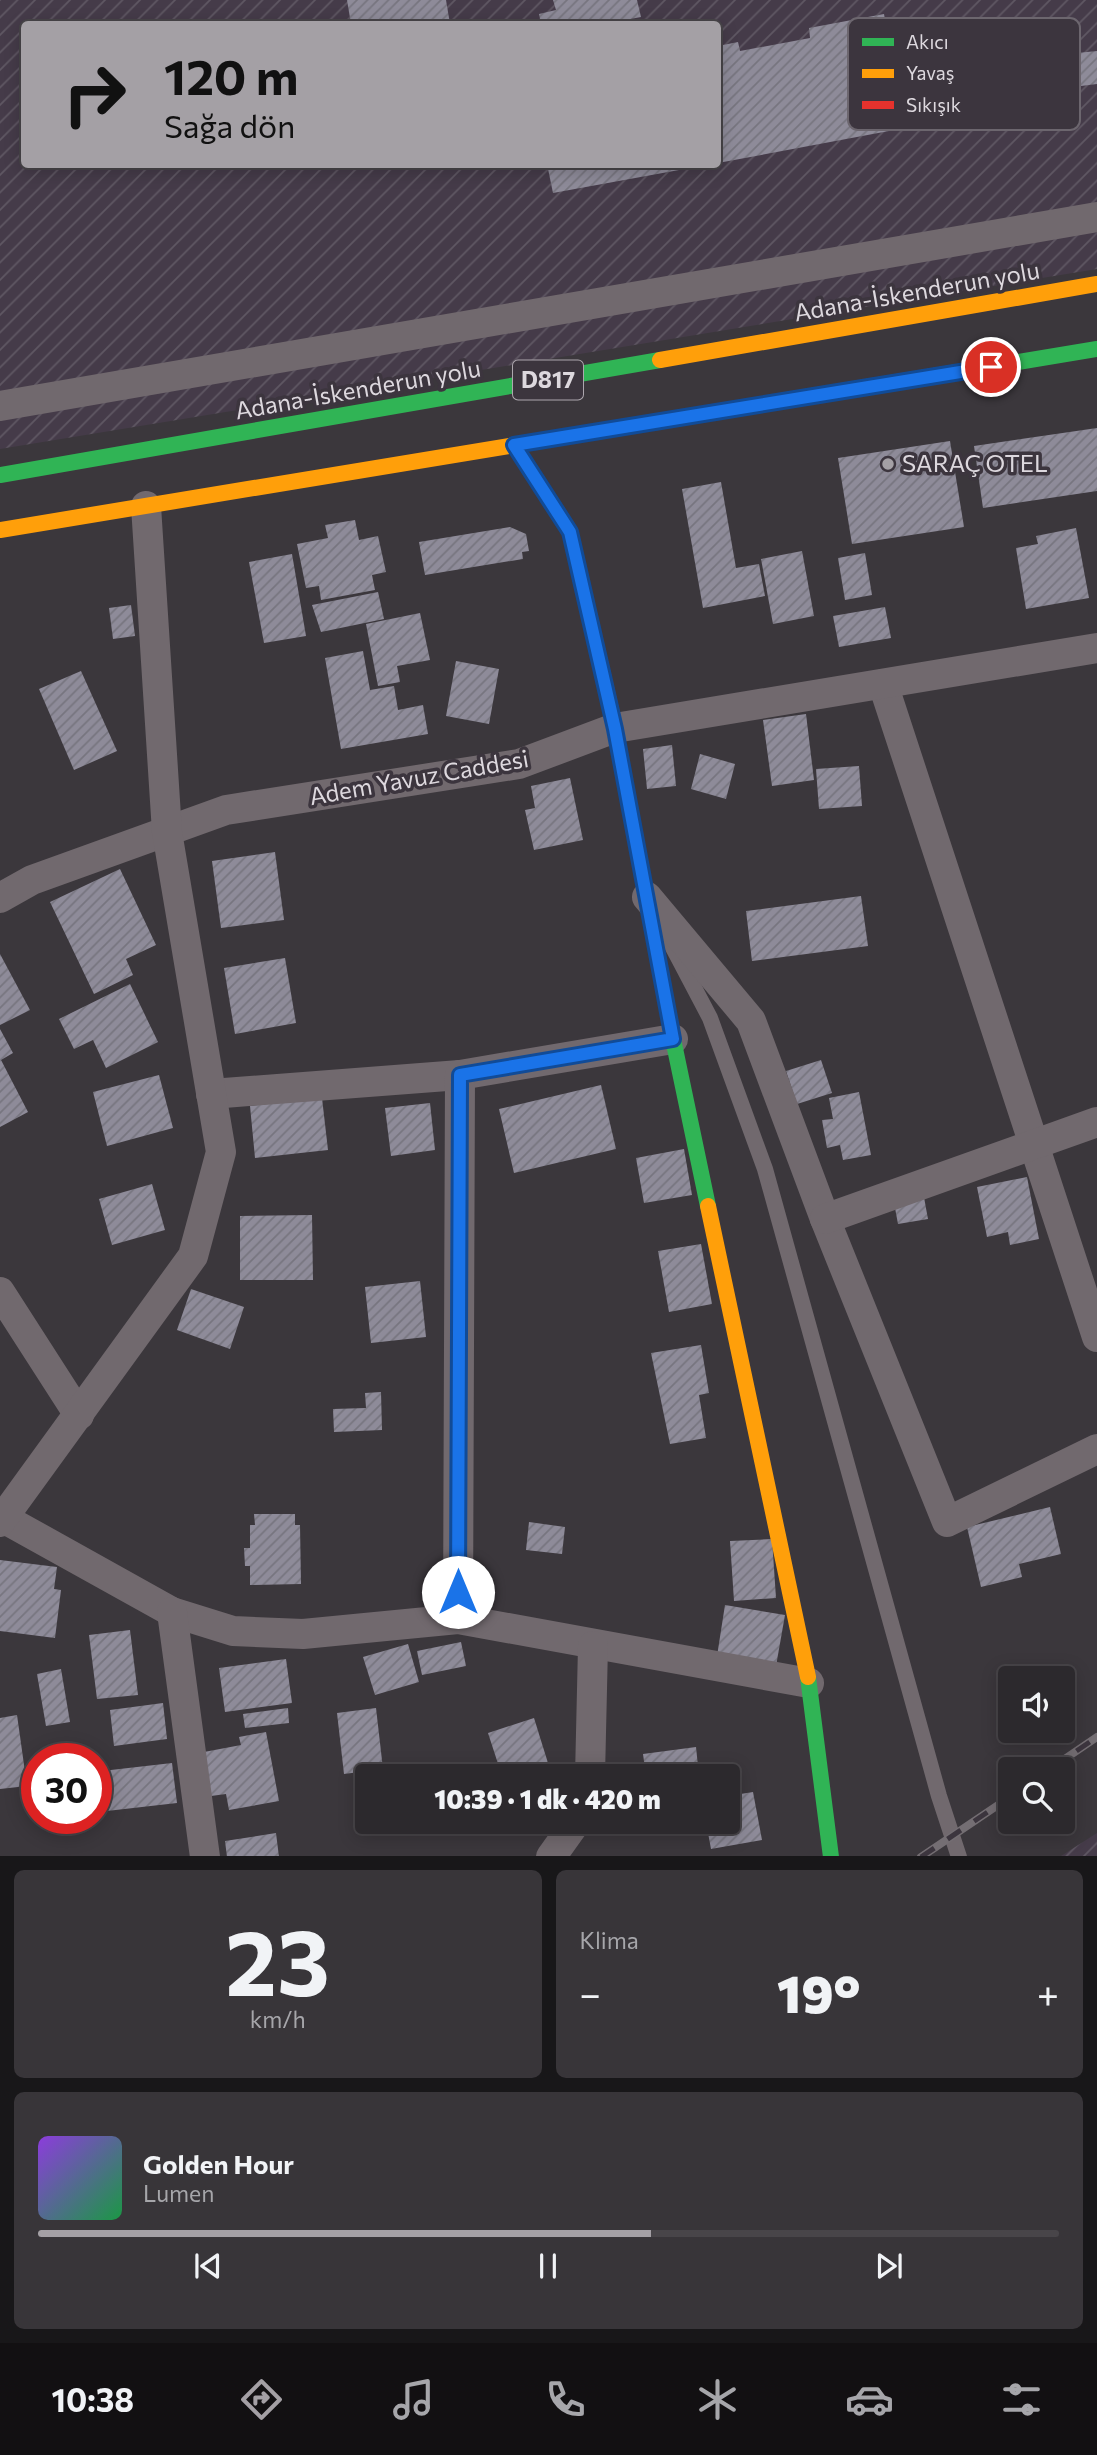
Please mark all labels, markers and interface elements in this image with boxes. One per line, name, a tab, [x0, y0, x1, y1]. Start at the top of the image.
legend	[848, 18, 1080, 130]
text: Akıcı	[906, 30, 949, 53]
text: 120 m	[164, 45, 298, 105]
icon: right	[49, 49, 140, 140]
text: Yavaş	[906, 61, 954, 84]
text: Sıkışık	[906, 93, 961, 116]
text: Sağa dön	[164, 105, 295, 145]
street label: Adana-İskenderun yolu	[792, 255, 1042, 326]
pin	[961, 337, 1021, 397]
icon: arrive	[972, 348, 1010, 386]
street label: Adana-İskenderun yolu	[233, 353, 483, 424]
road number: D817	[513, 360, 583, 400]
place label: SARAÇ OTEL	[902, 448, 1048, 477]
marker: SARAÇ OTEL	[880, 456, 896, 472]
street label: Adem Yavuz Caddesi	[307, 743, 531, 810]
position arrow	[421, 1555, 495, 1629]
map controls	[998, 1666, 1075, 1834]
button: sound	[998, 1666, 1075, 1743]
speed limit sign: 30	[21, 1743, 112, 1834]
button: search	[998, 1757, 1075, 1834]
text: 10:39 · 1 dk · 420 m	[434, 1783, 661, 1814]
text: 23	[225, 1903, 330, 2015]
text: Klima	[580, 1926, 639, 1954]
text: 19°	[777, 1960, 861, 2024]
text: −	[580, 1969, 601, 2016]
text: +	[1037, 1969, 1059, 2016]
text: km/h	[250, 2005, 306, 2033]
text: Golden Hour	[143, 2148, 294, 2179]
text: Lumen	[143, 2179, 214, 2207]
icon: previous	[189, 2247, 227, 2285]
icon: pause	[529, 2247, 567, 2285]
icon: next	[870, 2247, 908, 2285]
icon: directions	[237, 2375, 286, 2424]
icon: music	[389, 2375, 438, 2424]
icon: phone	[541, 2375, 590, 2424]
icon: climate	[693, 2375, 742, 2424]
icon: car	[845, 2375, 894, 2424]
icon: filters	[997, 2375, 1046, 2424]
text: 10:38	[51, 2379, 134, 2419]

